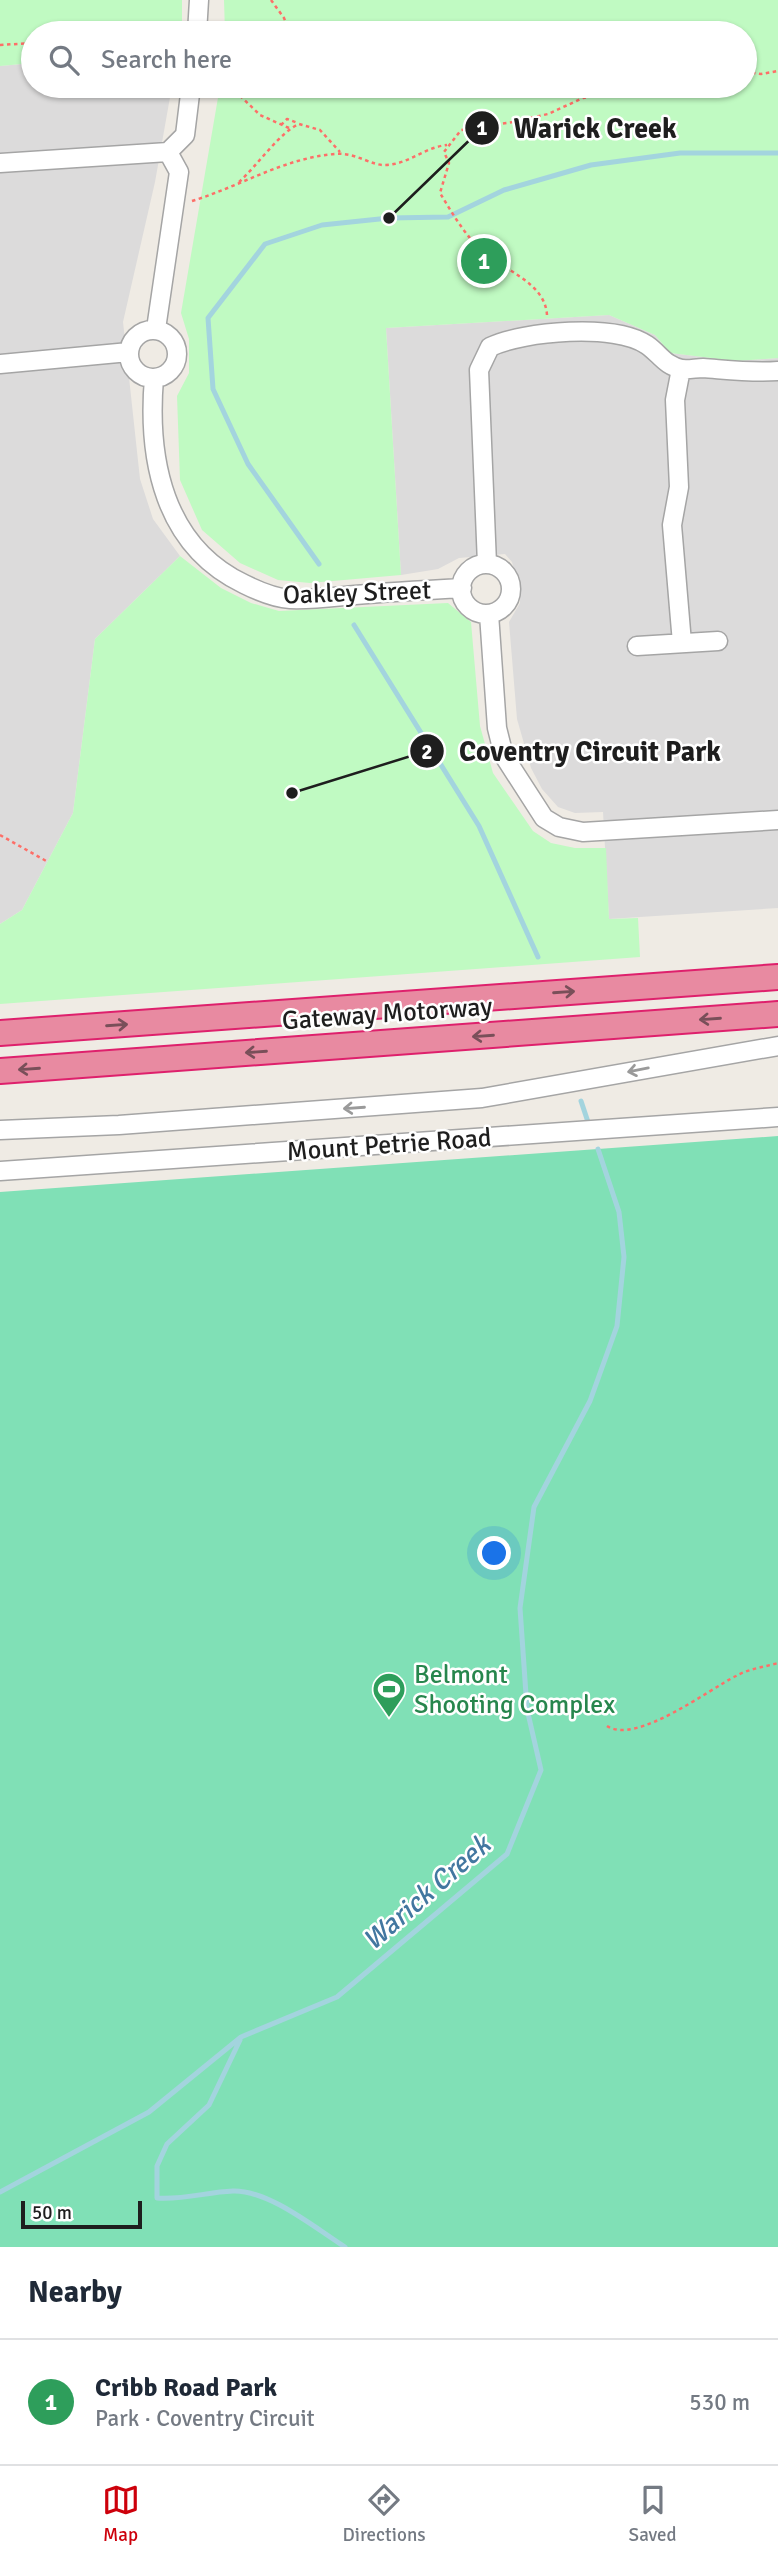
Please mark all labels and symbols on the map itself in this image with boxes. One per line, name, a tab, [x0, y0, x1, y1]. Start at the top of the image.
callout: Warick Creek	[465, 104, 691, 153]
text: Warick Creek	[513, 112, 677, 146]
text: 1	[476, 115, 488, 141]
pin: 1	[461, 235, 507, 287]
street label: Oakley Street	[282, 574, 432, 612]
callout: Coventry Circuit Park	[410, 727, 735, 776]
text: Coventry Circuit Park	[459, 735, 721, 769]
text: 2	[421, 739, 433, 765]
one-way arrow	[552, 985, 575, 998]
street label: Gateway Motorway	[281, 991, 493, 1037]
one-way arrow	[699, 1013, 722, 1026]
one-way arrow	[105, 1018, 128, 1031]
one-way arrow	[472, 1030, 495, 1043]
one-way arrow	[245, 1046, 268, 1059]
one-way arrow	[19, 1063, 41, 1076]
one-way arrow	[627, 1064, 650, 1077]
one-way arrow	[343, 1102, 366, 1115]
street label: Mount Petrie Road	[286, 1122, 493, 1168]
your location	[477, 1536, 511, 1570]
place label: Belmont Shooting Complex	[414, 1659, 615, 1721]
sports icon: Belmont Shooting Complex	[370, 1670, 408, 1719]
water label: Warick Creek	[356, 1826, 499, 1957]
scale bar	[21, 2198, 142, 2230]

